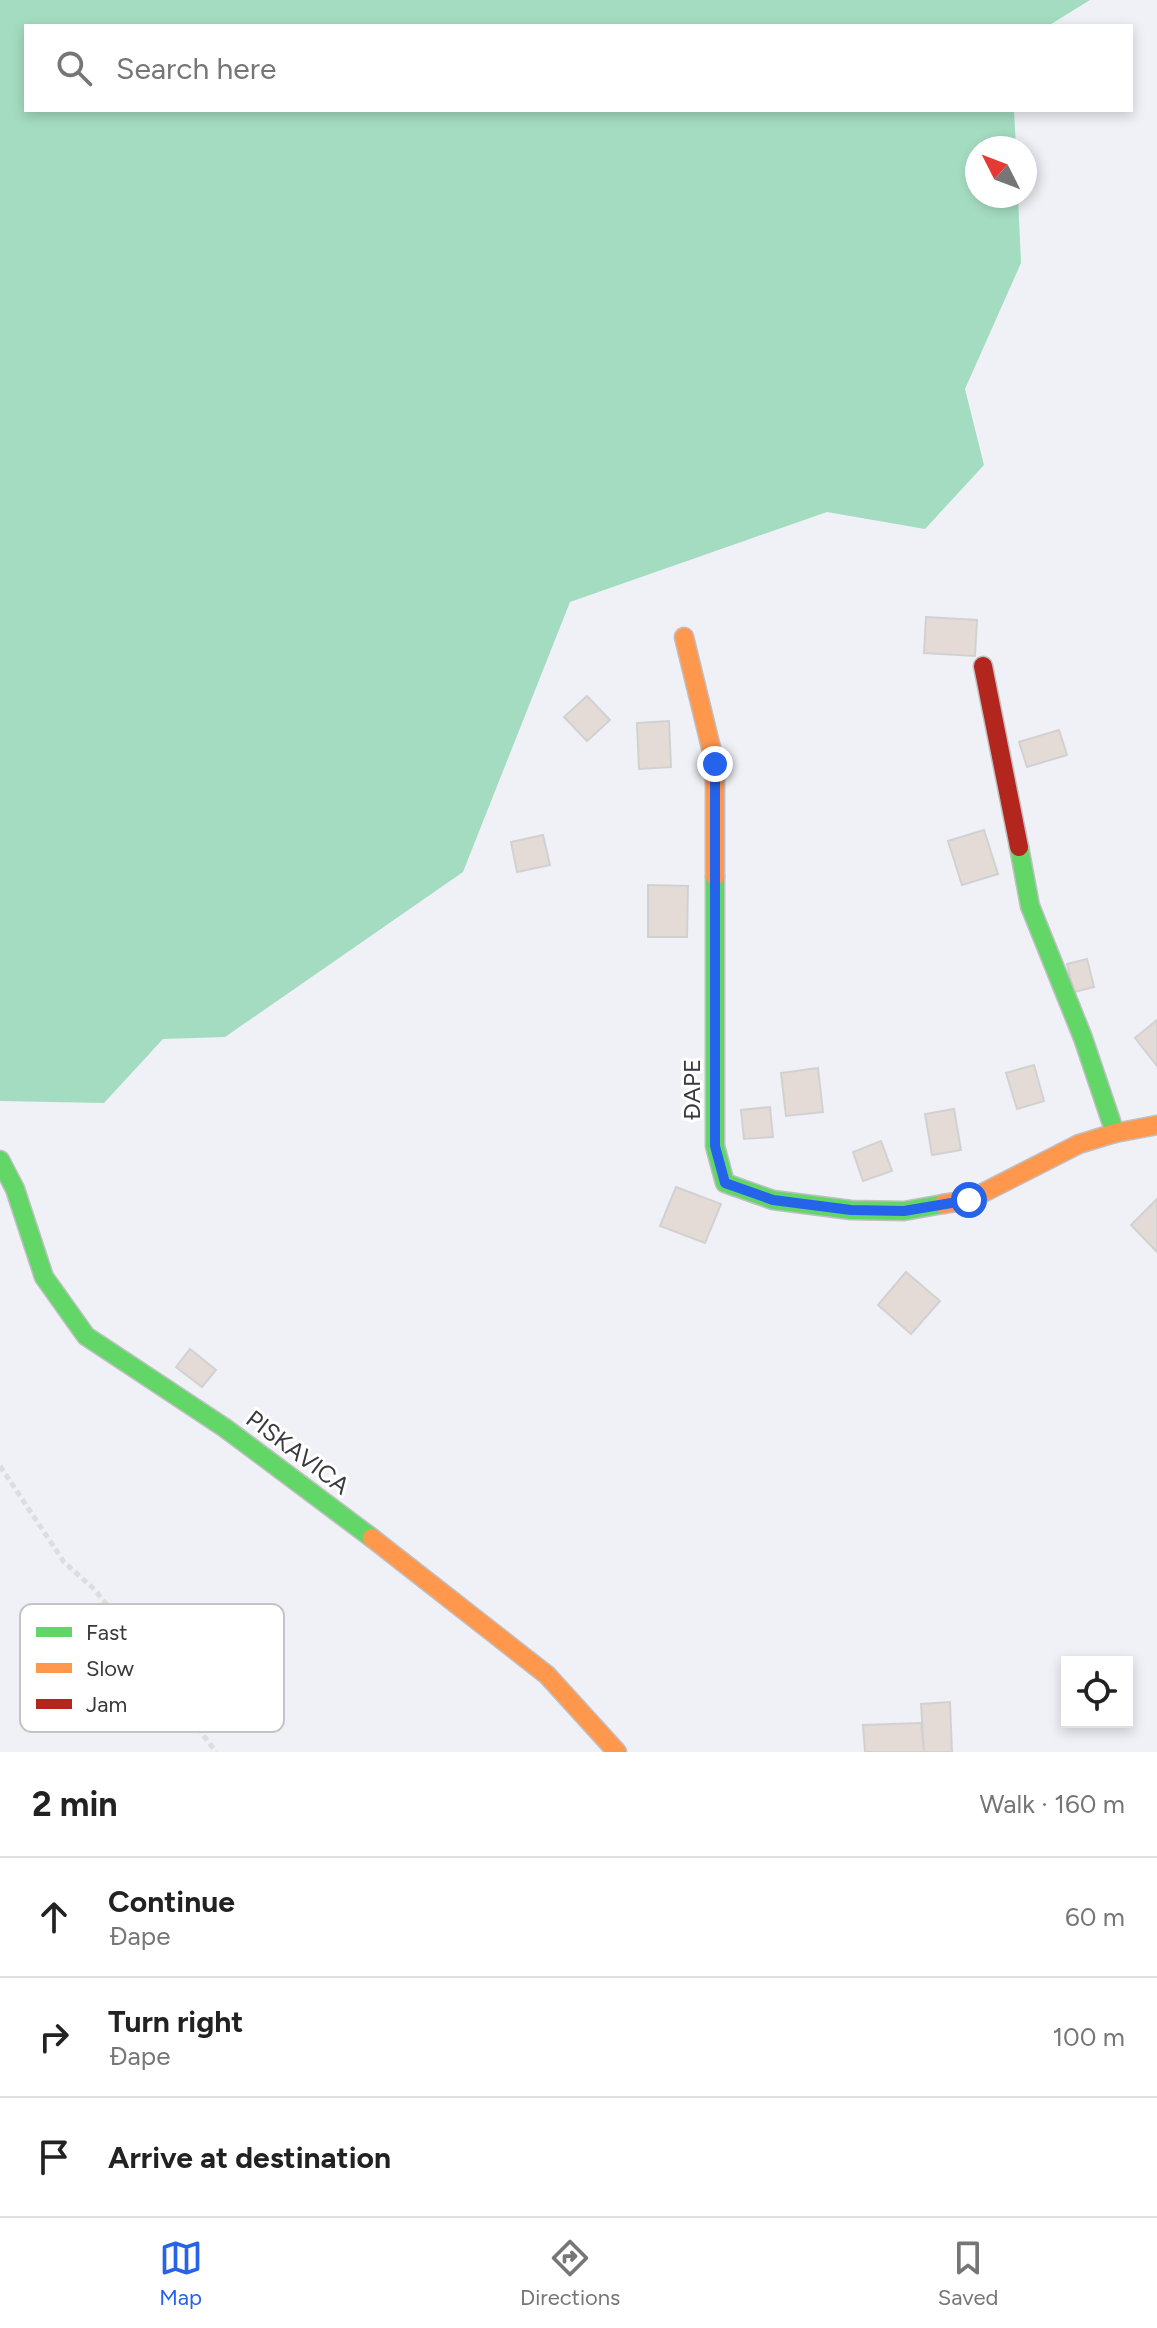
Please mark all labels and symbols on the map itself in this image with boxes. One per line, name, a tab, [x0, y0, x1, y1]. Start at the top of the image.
north arrow	[965, 136, 1037, 208]
route end	[697, 746, 733, 782]
street label: ĐAPE	[677, 1059, 706, 1121]
route start	[951, 1182, 987, 1218]
street label: PISKAVICA	[241, 1404, 356, 1501]
legend	[20, 1604, 284, 1732]
text: Fast	[86, 1619, 128, 1646]
text: Slow	[86, 1655, 135, 1682]
text: Jam	[86, 1691, 127, 1718]

